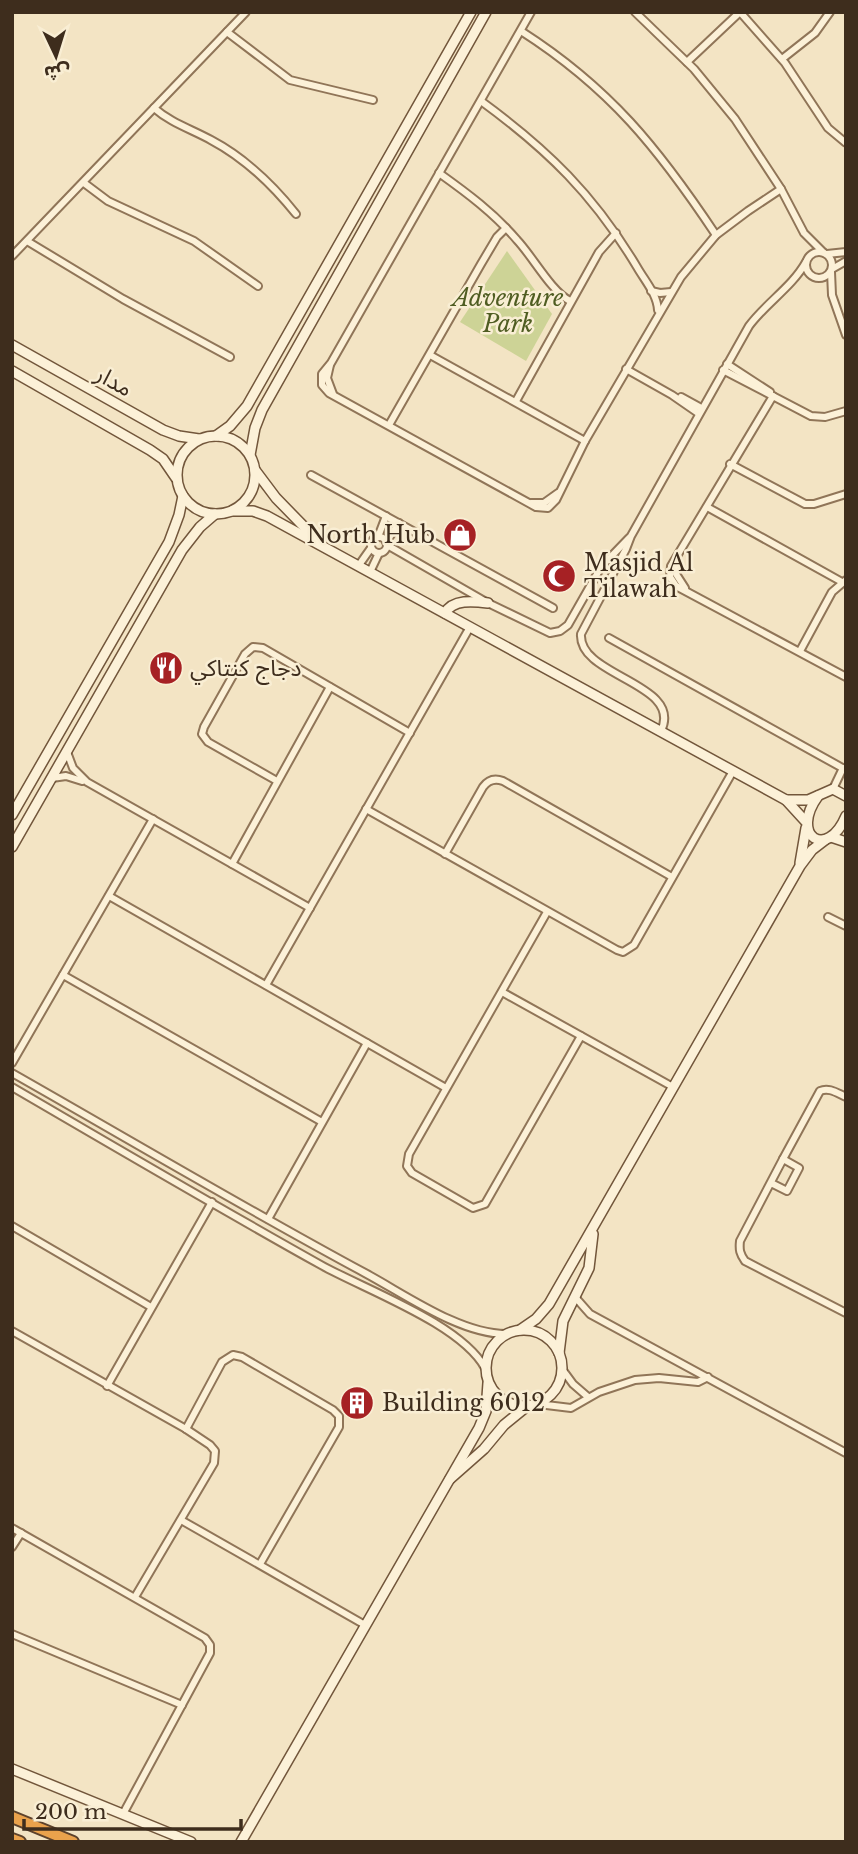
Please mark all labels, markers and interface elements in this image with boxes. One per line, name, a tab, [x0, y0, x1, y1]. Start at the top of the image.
north arrow	[21, 21, 91, 91]
text: ش	[43, 60, 71, 85]
park label: Adventure Park	[450, 284, 564, 338]
street label: مدار	[90, 359, 138, 403]
shop icon: North Hub	[441, 516, 479, 554]
place label: North Hub	[307, 521, 435, 549]
place label: Masjid Al Tilawah	[584, 549, 694, 603]
mosque icon: Masjid Al Tilawah	[540, 557, 578, 595]
restaurant icon: دجاج كنتاكي	[147, 649, 185, 687]
place label: دجاج كنتاكي	[190, 654, 302, 685]
building icon: Building 6012	[338, 1384, 376, 1422]
place label: Building 6012	[382, 1389, 545, 1417]
scale bar	[24, 1787, 242, 1831]
text: 200 m	[35, 1799, 107, 1825]

